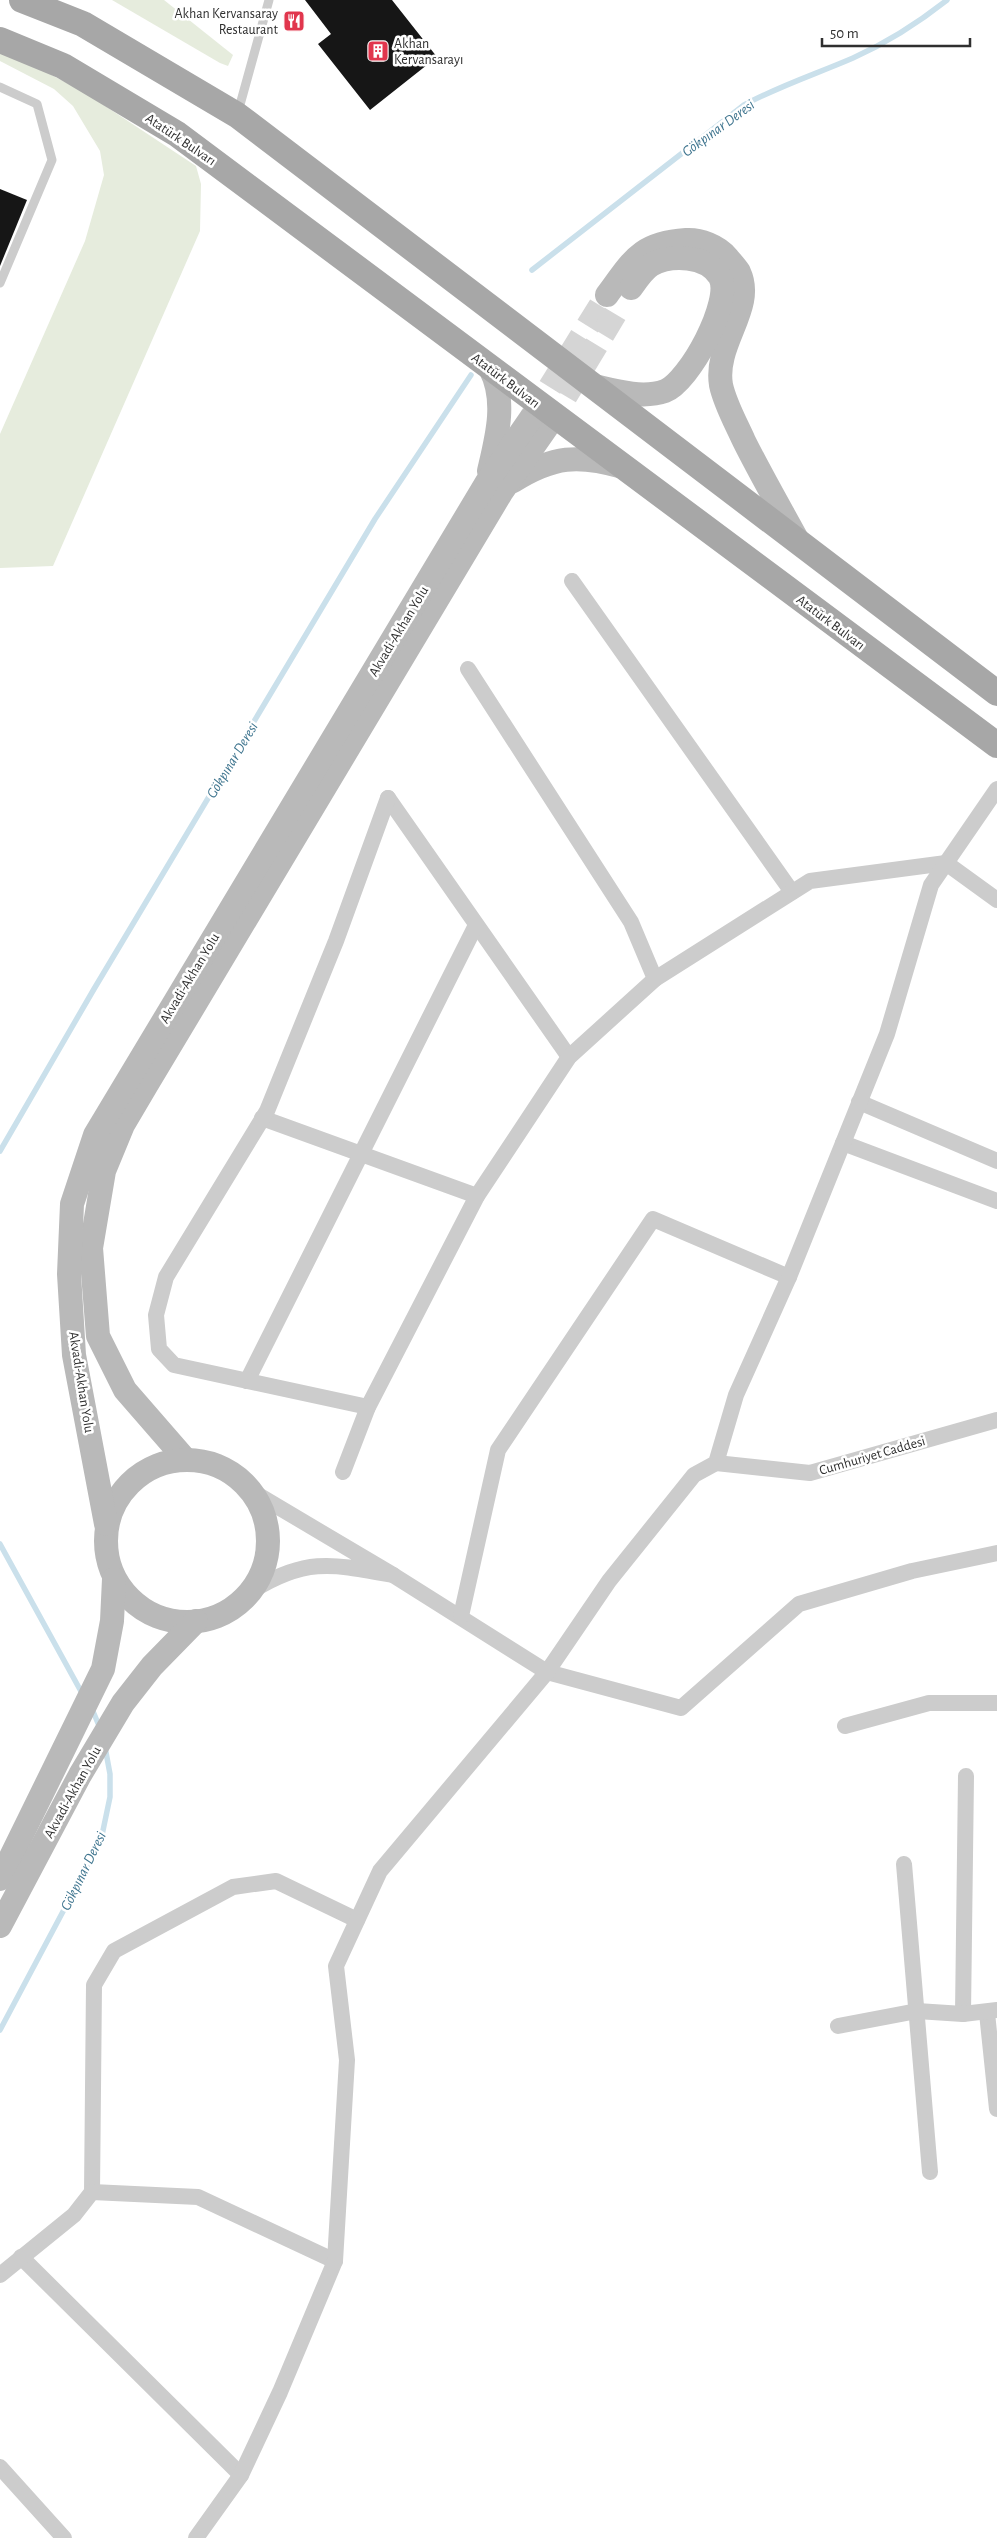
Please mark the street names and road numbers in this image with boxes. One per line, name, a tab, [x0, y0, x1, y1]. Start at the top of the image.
street label: Atatürk Bulvarı	[143, 111, 218, 168]
street label: Atatürk Bulvarı	[469, 351, 542, 411]
street label: Akvadi-Akhan Yolu	[366, 584, 431, 679]
street label: Atatürk Bulvarı	[794, 593, 867, 653]
street label: Akvadi-Akhan Yolu	[157, 931, 222, 1026]
street label: Akvadi-Akhan Yolu	[66, 1330, 96, 1434]
street label: Cumhuriyet Caddesi	[818, 1434, 927, 1478]
street label: Akvadi-Akhan Yolu	[42, 1744, 104, 1841]

